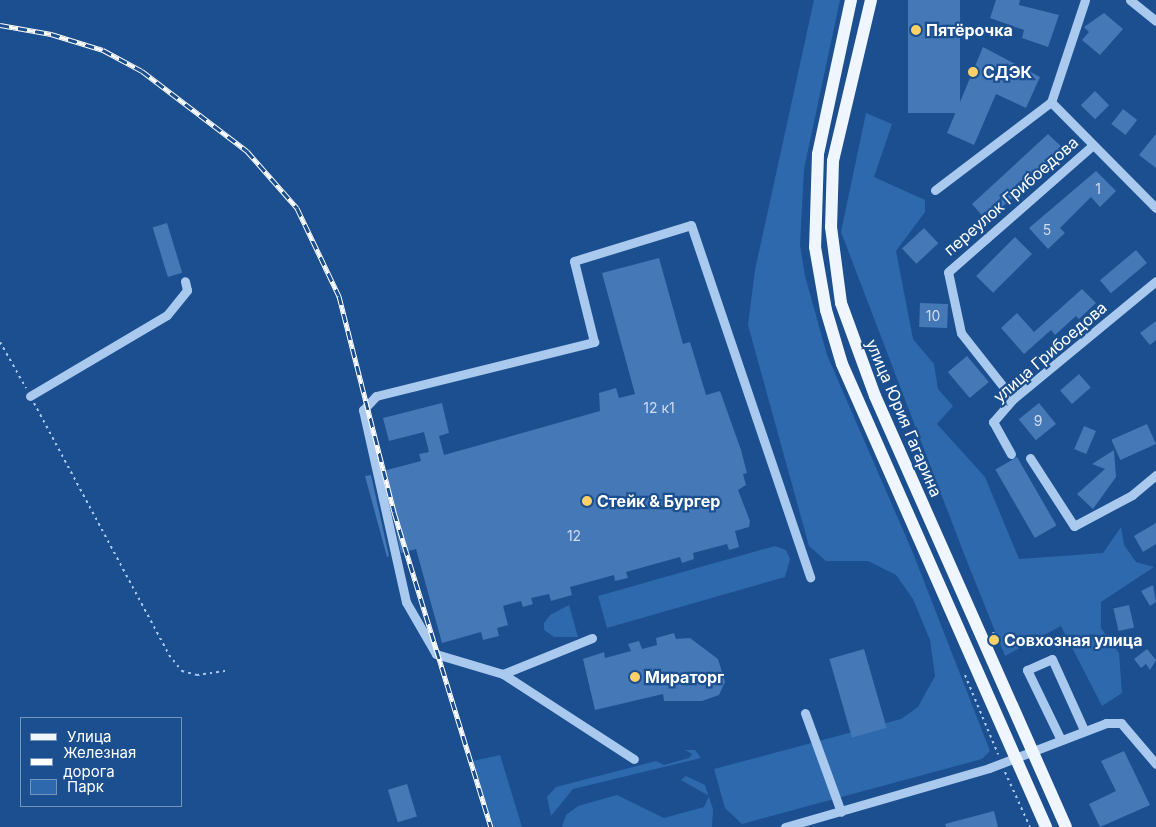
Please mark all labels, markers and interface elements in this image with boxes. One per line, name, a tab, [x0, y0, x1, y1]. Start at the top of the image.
place label: Пятёрочка	[926, 20, 1013, 40]
marker: Пятёрочка	[910, 24, 922, 36]
place label: СДЭК	[983, 62, 1032, 82]
marker: СДЭК	[967, 66, 979, 78]
street label: переулок Грибоедова	[940, 133, 1082, 259]
house number: 1	[1095, 181, 1101, 197]
house number: 5	[1043, 222, 1051, 238]
street label: улица Грибоедова	[989, 298, 1111, 406]
house number: 10	[926, 308, 940, 324]
street label: улица Юрия Гагарина	[862, 336, 946, 500]
house number: 12 к1	[643, 400, 675, 416]
house number: 9	[1034, 413, 1042, 429]
place label: Стейк & Бургер	[597, 491, 720, 511]
marker: Стейк & Бургер	[581, 495, 593, 507]
house number: 12	[567, 528, 581, 544]
place label: Совхозная улица	[1004, 630, 1143, 650]
marker: Совхозная улица	[988, 634, 1000, 646]
place label: Мираторг	[645, 667, 724, 687]
marker: Мираторг	[629, 671, 641, 683]
legend	[20, 717, 182, 807]
text: Улица	[67, 727, 111, 746]
text: Железная дорога	[63, 743, 136, 781]
text: Парк	[67, 777, 104, 796]

